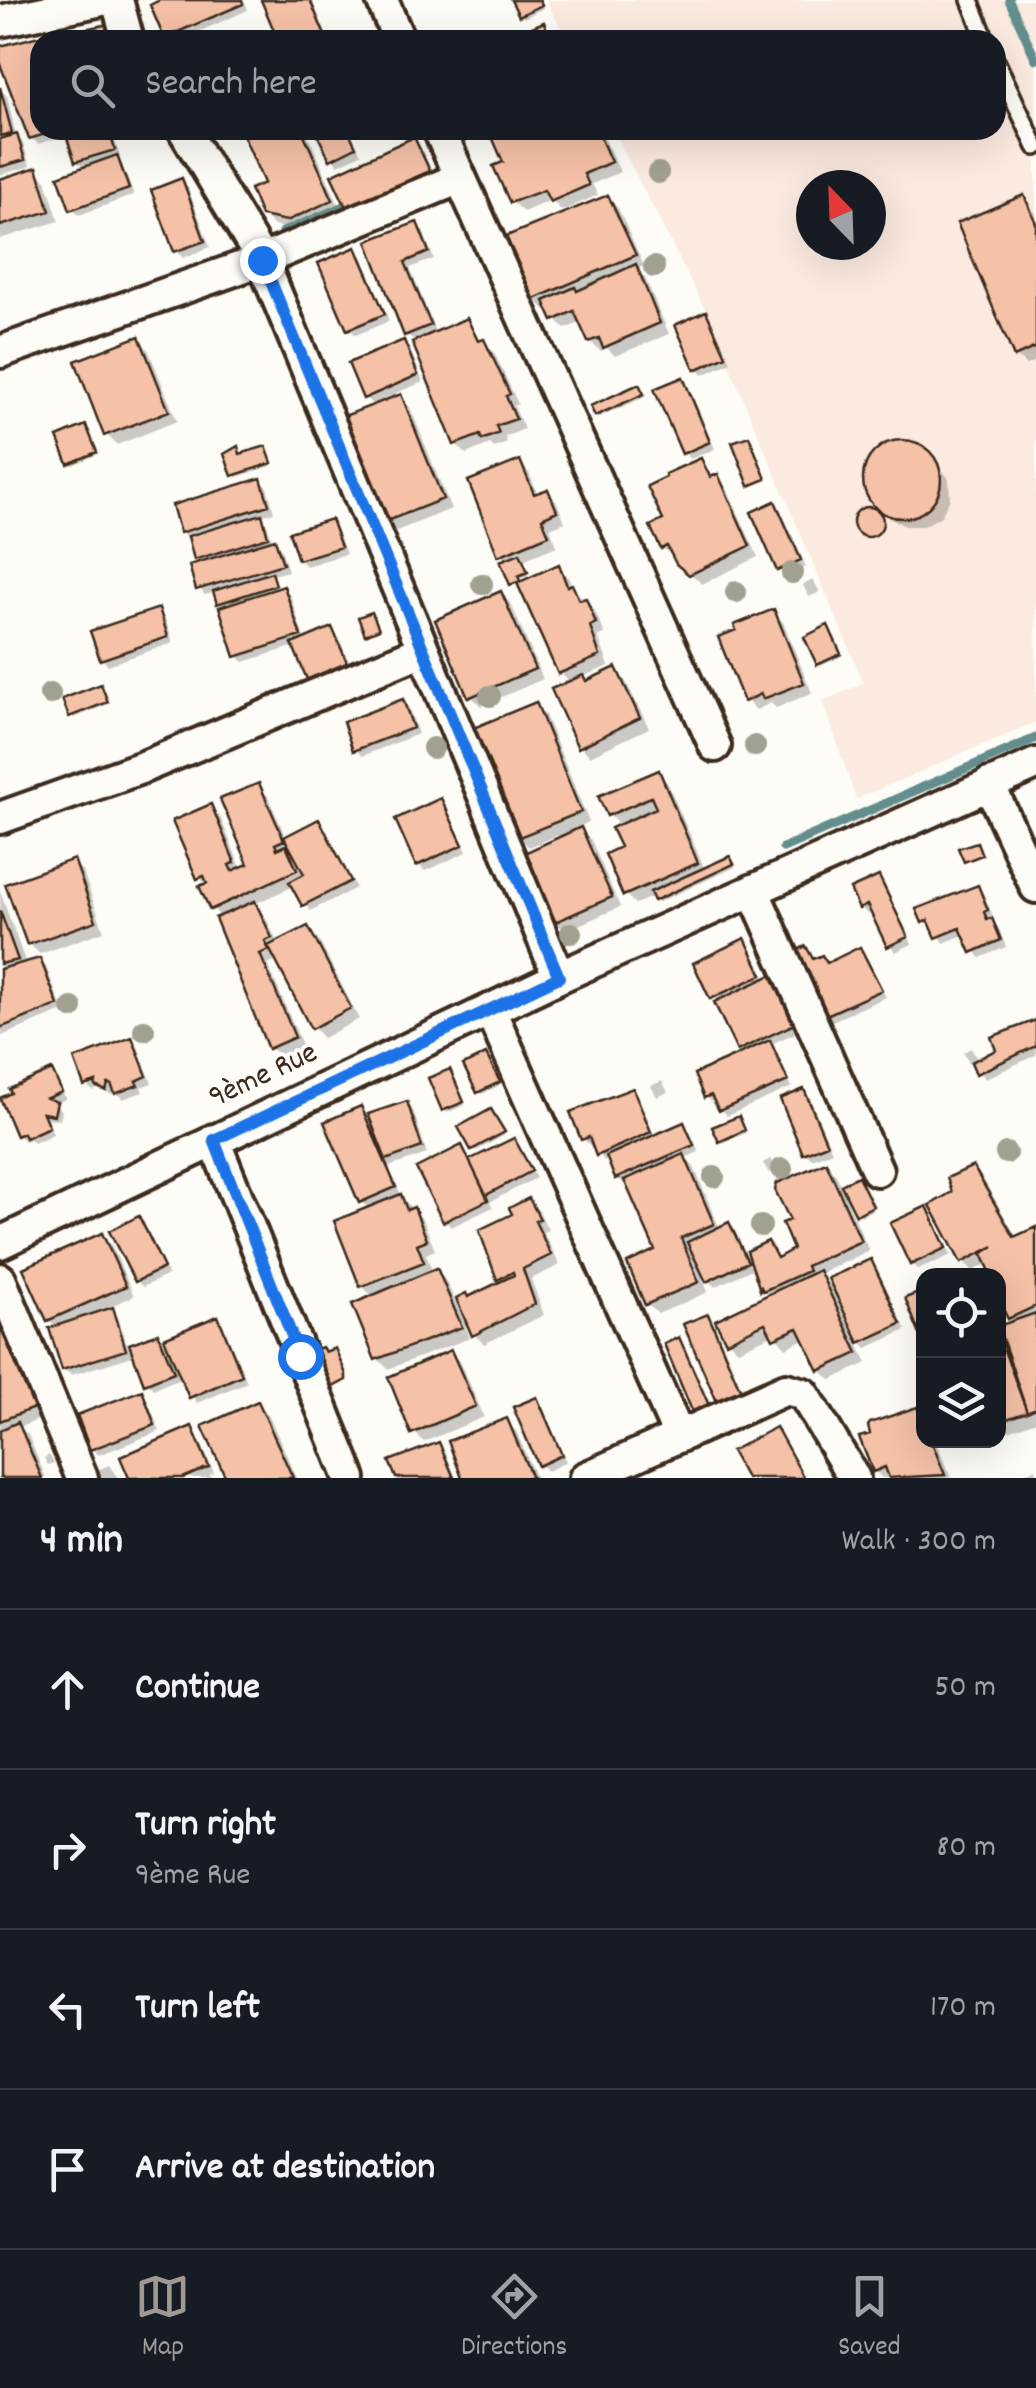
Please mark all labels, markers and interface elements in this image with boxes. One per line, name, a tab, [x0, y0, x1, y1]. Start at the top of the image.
search box	[30, 30, 1006, 140]
icon: search	[65, 58, 120, 113]
text: Search here	[145, 58, 317, 113]
north arrow	[796, 170, 886, 260]
route end	[240, 238, 286, 284]
street label: 9ème Rue	[202, 1032, 326, 1122]
map controls	[916, 1268, 1006, 1448]
button: locate	[916, 1268, 1006, 1358]
route start	[278, 1334, 324, 1380]
button: layers	[916, 1358, 1006, 1448]
text: 4 min	[40, 1513, 123, 1573]
text: Walk · 300 m	[842, 1520, 996, 1566]
icon: ahead	[40, 1662, 95, 1717]
text: Continue	[135, 1662, 260, 1717]
text: 50 m	[934, 1666, 996, 1712]
text: Turn right	[135, 1799, 276, 1854]
icon: right	[40, 1822, 95, 1877]
text: 80 m	[936, 1826, 996, 1872]
text: 9ème Rue	[135, 1854, 250, 1900]
icon: left	[40, 1982, 95, 2037]
text: Turn left	[135, 1982, 260, 2037]
text: 170 m	[930, 1986, 996, 2032]
icon: arrive	[40, 2142, 95, 2197]
text: Arrive at destination	[135, 2142, 435, 2197]
tab: Map	[135, 2269, 190, 2369]
tab: Directions	[461, 2269, 567, 2369]
tab: Saved	[838, 2269, 901, 2369]

